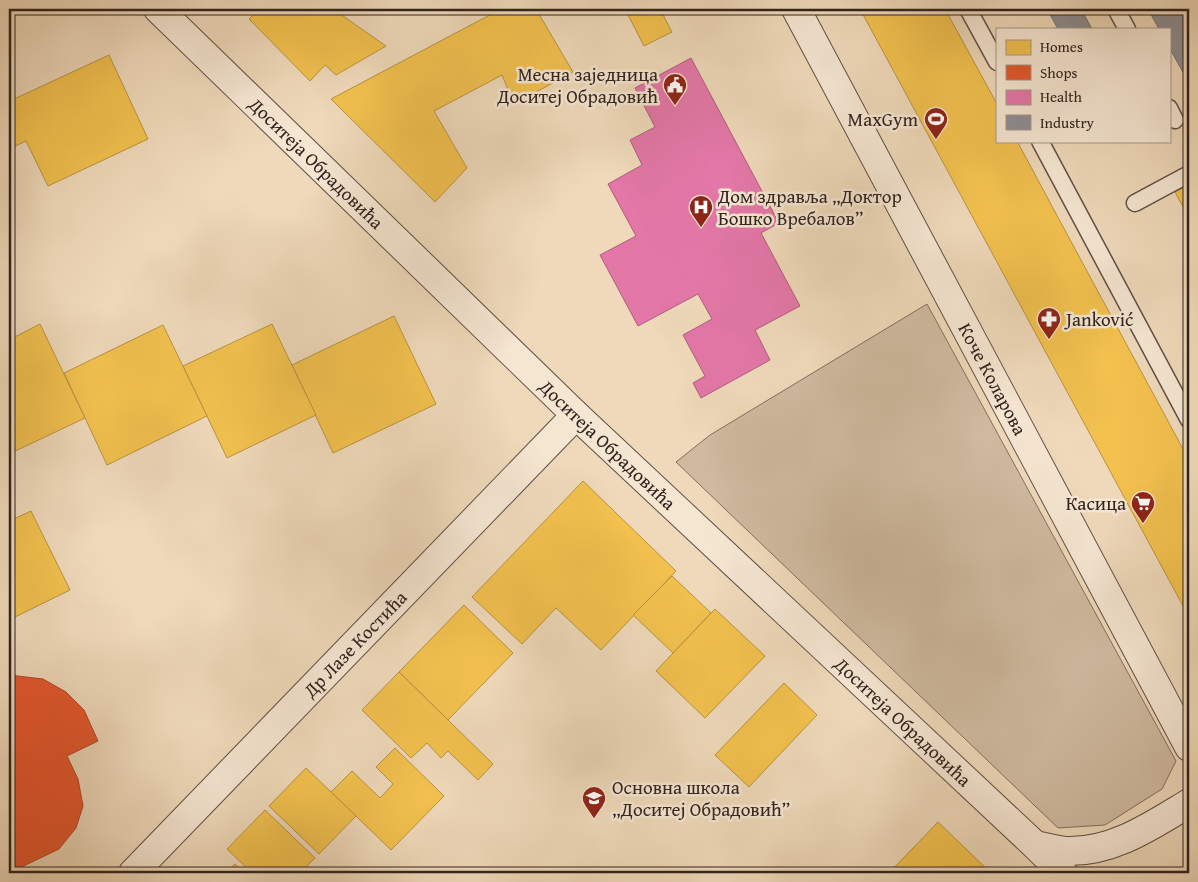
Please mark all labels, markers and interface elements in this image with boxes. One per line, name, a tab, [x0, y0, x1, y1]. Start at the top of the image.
legend	[996, 28, 1170, 142]
text: Homes	[1040, 36, 1083, 57]
place label: Месна заједница Доситеј Обрадовић	[496, 60, 658, 110]
text: Shops	[1040, 62, 1077, 83]
public building icon: Месна заједница Доситеј Обрадовић	[662, 72, 688, 106]
text: Health	[1040, 86, 1083, 107]
street label: Доситеја Обрадовића	[242, 90, 390, 235]
place label: MaxGym	[848, 105, 918, 133]
sports icon: MaxGym	[923, 106, 949, 140]
text: Industry	[1040, 112, 1095, 133]
place label: Дом здравља „Доктор Бошко Вребалов”	[717, 182, 902, 232]
hospital icon: Дом здравља „Доктор Бошко Вребалов”	[688, 194, 714, 228]
place label: Janković	[1064, 305, 1133, 333]
pharmacy icon: Janković	[1036, 306, 1062, 340]
street label: Коче Коларова	[951, 318, 1034, 440]
street label: Доситеја Обрадовића	[532, 372, 682, 516]
place label: Касица	[1066, 489, 1126, 517]
supermarket icon: Касица	[1130, 490, 1156, 524]
street label: Др Лазе Костића	[296, 584, 413, 704]
street label: Доситеја Обрадовића	[828, 649, 978, 793]
place label: Основна школа „Доситеј Обрадовић”	[612, 773, 790, 823]
school or university icon: Основна школа „Доситеј Обрадовић”	[581, 785, 607, 819]

